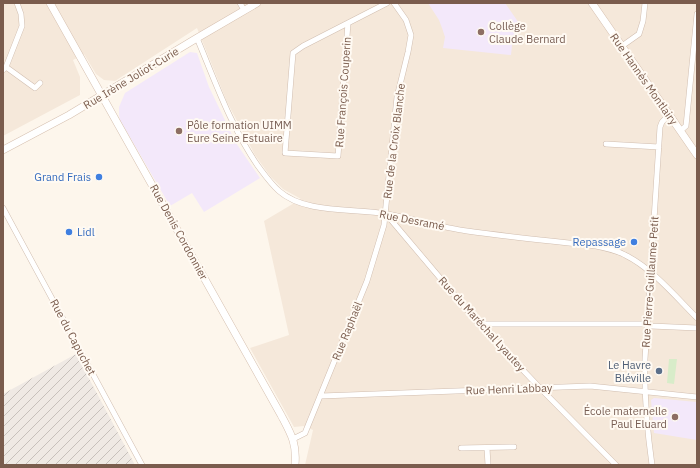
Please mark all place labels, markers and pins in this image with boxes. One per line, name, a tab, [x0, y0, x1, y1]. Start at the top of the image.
place label: Collège Claude Bernard	[489, 19, 566, 46]
marker: Collège Claude Bernard	[476, 27, 486, 37]
place label: Pôle formation UIMM Eure Seine Estuaire	[187, 118, 292, 145]
marker: Pôle formation UIMM Eure Seine Estuaire	[174, 126, 184, 136]
place label: Grand Frais	[34, 170, 91, 184]
marker: Grand Frais	[94, 172, 104, 182]
place label: Lidl	[77, 225, 95, 239]
marker: Lidl	[64, 227, 74, 237]
place label: Repassage	[573, 235, 626, 249]
marker: Repassage	[629, 237, 639, 247]
place label: Le Havre Bléville	[608, 358, 651, 385]
marker: Le Havre Bléville	[654, 366, 664, 376]
place label: École maternelle Paul Eluard	[584, 404, 667, 431]
marker: École maternelle Paul Eluard	[670, 412, 680, 422]

